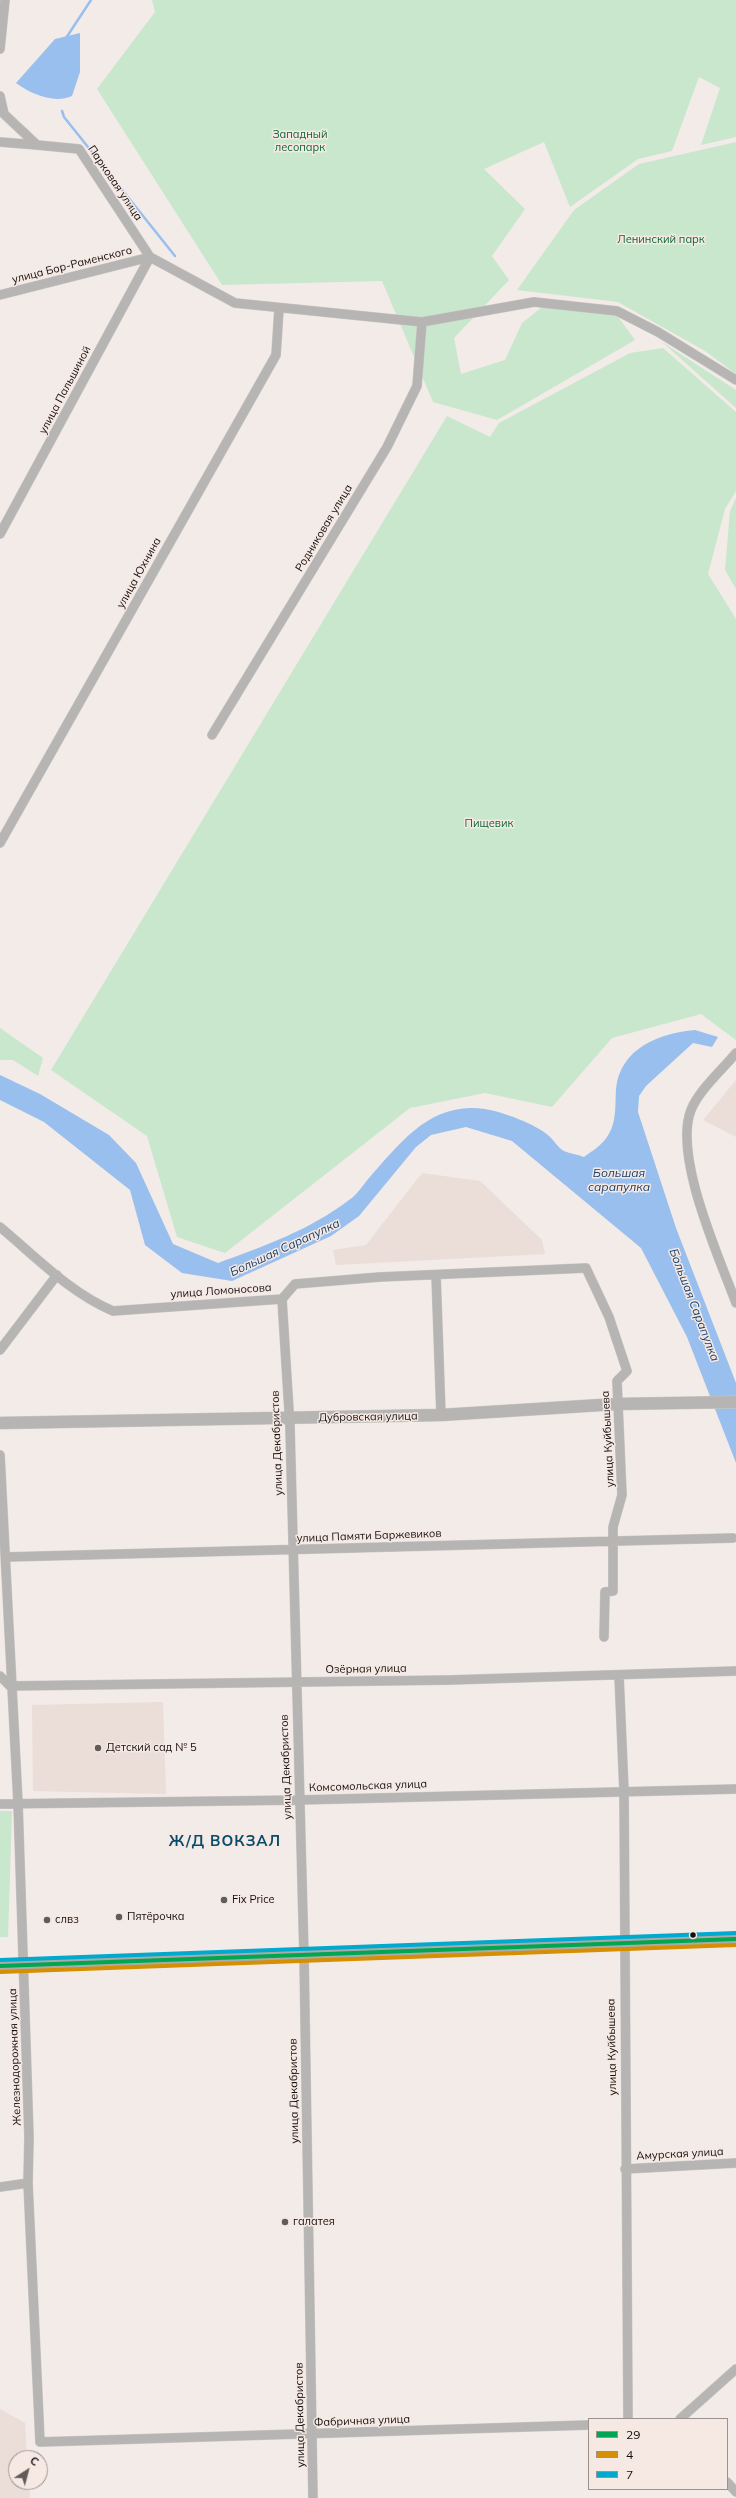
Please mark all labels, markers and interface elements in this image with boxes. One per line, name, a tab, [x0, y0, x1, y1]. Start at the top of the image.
park label: Западный лесопарк	[272, 128, 328, 154]
street label: Парковая улица	[85, 143, 145, 223]
park label: Ленинский парк	[617, 233, 705, 247]
street label: улица Бор-Раменского	[11, 244, 133, 286]
street label: улица Пальшиной	[36, 344, 94, 436]
street label: Родниковая улица	[293, 482, 355, 574]
street label: улица Юхнина	[114, 535, 164, 611]
park label: Пищевик	[465, 817, 513, 831]
water label: Большая сарапулка	[588, 1166, 650, 1194]
water label: Большая Сарапулка	[228, 1216, 342, 1280]
water label: Большая Сарапулка	[666, 1247, 722, 1363]
street label: улица Ломоносова	[170, 1281, 272, 1301]
street label: улица Декабристов	[269, 1390, 285, 1496]
street label: улица Куйбышева	[599, 1390, 617, 1488]
street label: Дубровская улица	[318, 1410, 418, 1424]
street label: улица Памяти Баржевиков	[296, 1527, 442, 1545]
street label: Озёрная улица	[325, 1662, 407, 1676]
street label: улица Декабристов	[278, 1714, 294, 1820]
place label: Детский сад № 5	[106, 1741, 197, 1755]
marker: Детский сад № 5	[93, 1743, 103, 1753]
street label: Комсомольская улица	[309, 1777, 427, 1795]
district label: Ж/Д ВОКЗАЛ	[169, 1832, 281, 1850]
place label: Fix Price	[232, 1893, 275, 1907]
marker: Fix Price	[219, 1895, 229, 1905]
place label: Пятёрочка	[127, 1910, 184, 1924]
marker: Пятёрочка	[114, 1912, 124, 1922]
place label: слвз	[55, 1913, 79, 1927]
marker: слвз	[42, 1915, 52, 1925]
unlabelled marker	[688, 1930, 698, 1940]
street label: Железнодорожная улица	[6, 1988, 24, 2126]
street label: улица Куйбышева	[605, 1998, 619, 2096]
street label: улица Декабристов	[286, 2038, 302, 2144]
street label: Амурская улица	[636, 2145, 724, 2163]
place label: галатея	[293, 2215, 335, 2229]
marker: галатея	[280, 2217, 290, 2227]
street label: улица Декабристов	[292, 2362, 308, 2468]
street label: Фабричная улица	[314, 2413, 410, 2429]
legend	[588, 2418, 728, 2490]
text: 29	[626, 2427, 640, 2442]
text: 4	[626, 2447, 633, 2462]
north arrow	[8, 2450, 48, 2490]
text: С	[27, 2453, 42, 2469]
text: 7	[626, 2467, 633, 2482]

